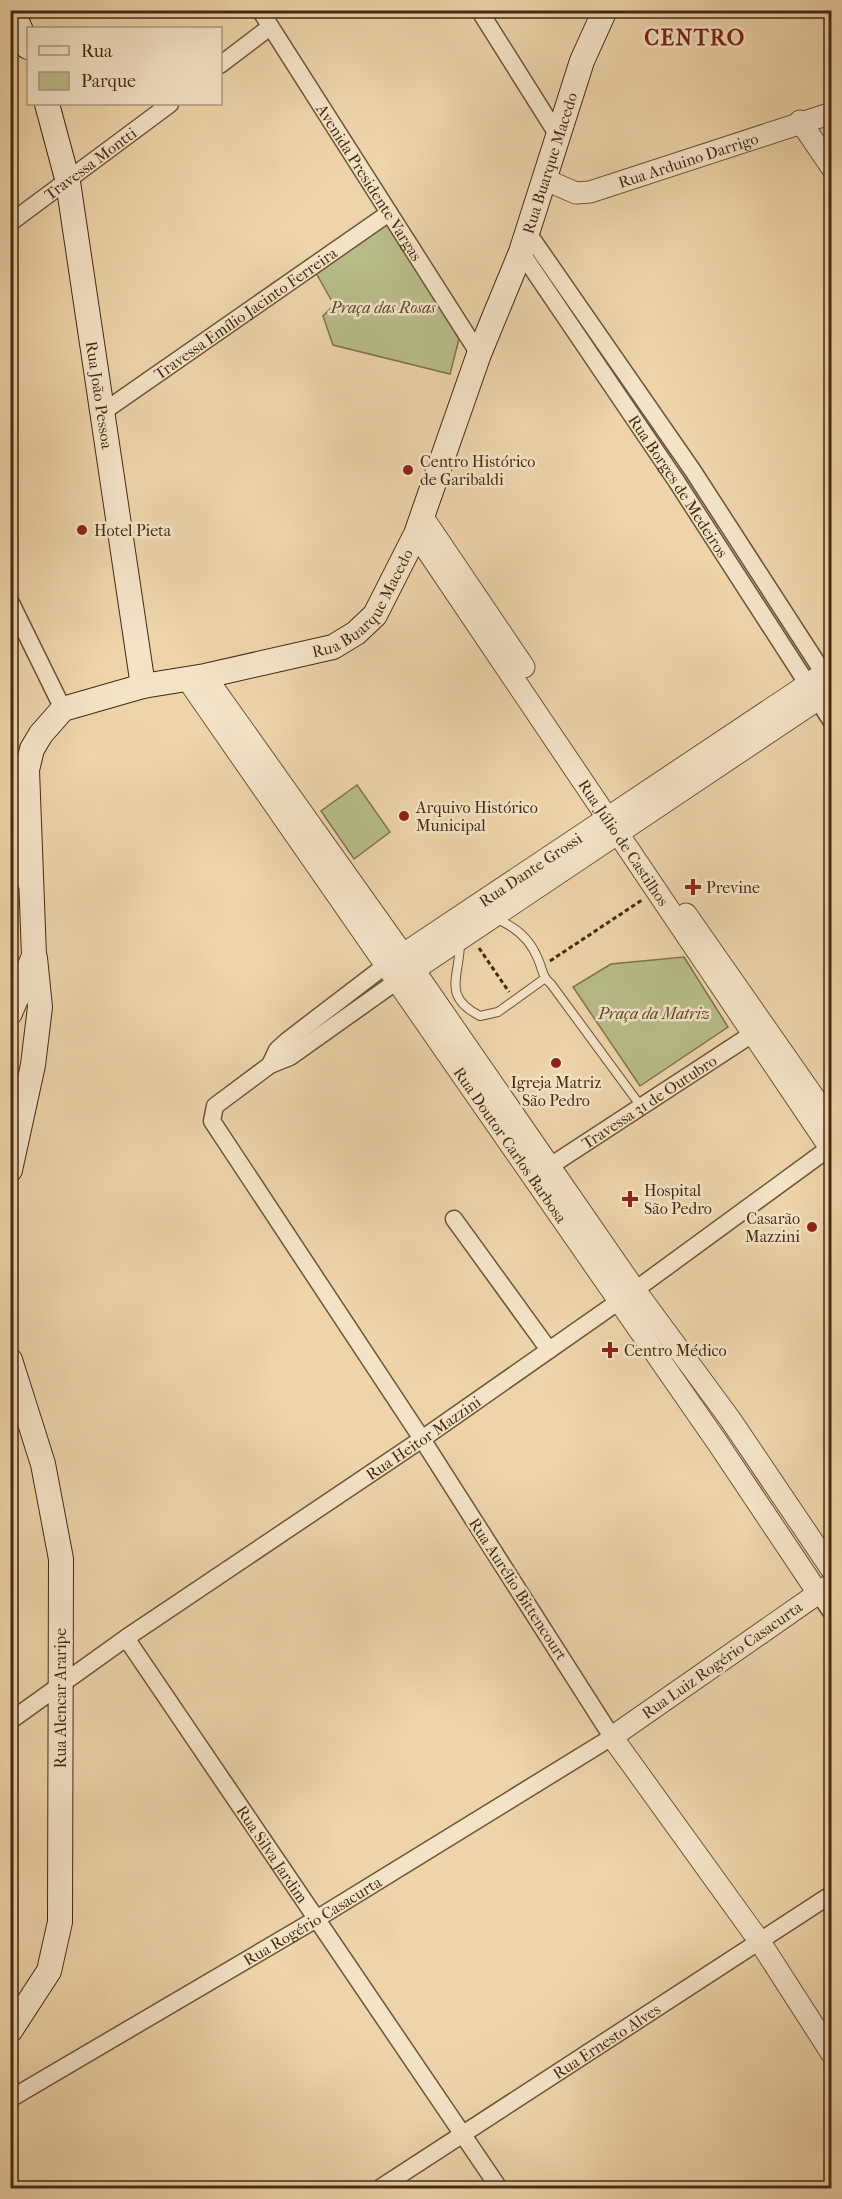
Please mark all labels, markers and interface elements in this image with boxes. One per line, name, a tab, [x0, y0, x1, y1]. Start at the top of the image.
district label: CENTRO	[644, 25, 746, 51]
legend	[27, 27, 222, 105]
text: Rua	[81, 41, 113, 62]
text: Parque	[81, 71, 136, 92]
street label: Rua Buarque Macedo	[518, 90, 581, 236]
street label: Avenida Presidente Vargas	[312, 99, 427, 264]
street label: Travessa Montti	[41, 123, 140, 204]
street label: Rua Arduino Darrigo	[616, 128, 761, 192]
street label: Travessa Emílio Jacinto Ferreira	[150, 242, 341, 383]
park label: Praça das Rosas	[330, 298, 437, 317]
street label: Rua João Pessoa	[82, 340, 117, 451]
street label: Rua Borges de Medeiros	[625, 411, 733, 561]
place label: Centro Histórico de Garibaldi	[420, 452, 535, 489]
marker: Centro Histórico de Garibaldi	[401, 463, 415, 477]
place label: Hotel Pieta	[94, 521, 172, 540]
marker: Hotel Pieta	[75, 523, 89, 537]
street label: Rua Buarque Macedo	[310, 546, 416, 661]
street label: Rua Júlio de Castilhos	[575, 775, 673, 909]
place label: Arquivo Histórico Municipal	[415, 798, 538, 835]
marker: Arquivo Histórico Municipal	[397, 809, 411, 823]
street label: Rua Dante Grossi	[475, 828, 586, 911]
marker: Previne	[684, 878, 702, 896]
place label: Previne	[706, 878, 760, 897]
park label: Praça da Matriz	[597, 1004, 710, 1023]
street label: Travessa 31 de Outubro	[578, 1051, 720, 1152]
marker: Igreja Matriz São Pedro	[549, 1056, 563, 1070]
street label: Rua Doutor Carlos Barbosa	[450, 1063, 572, 1227]
place label: Igreja Matriz São Pedro	[511, 1073, 601, 1110]
place label: Hospital São Pedro	[644, 1181, 712, 1218]
marker: Hospital São Pedro	[621, 1190, 639, 1208]
place label: Casarão Mazzini	[745, 1209, 800, 1246]
marker: Casarão Mazzini	[805, 1220, 819, 1234]
marker: Centro Médico	[601, 1341, 619, 1359]
place label: Centro Médico	[624, 1341, 727, 1360]
street label: Rua Heitor Mazzini	[362, 1391, 484, 1484]
street label: Rua Aurélio Bittencourt	[465, 1514, 571, 1664]
street label: Rua Luiz Rogério Casacurta	[638, 1597, 806, 1723]
street label: Rua Alencar Araripe	[51, 1628, 70, 1768]
street label: Rua Silva Jardim	[233, 1802, 313, 1907]
street label: Rua Rogério Casacurta	[240, 1871, 385, 1969]
street label: Rua Ernesto Alves	[549, 1999, 664, 2083]

